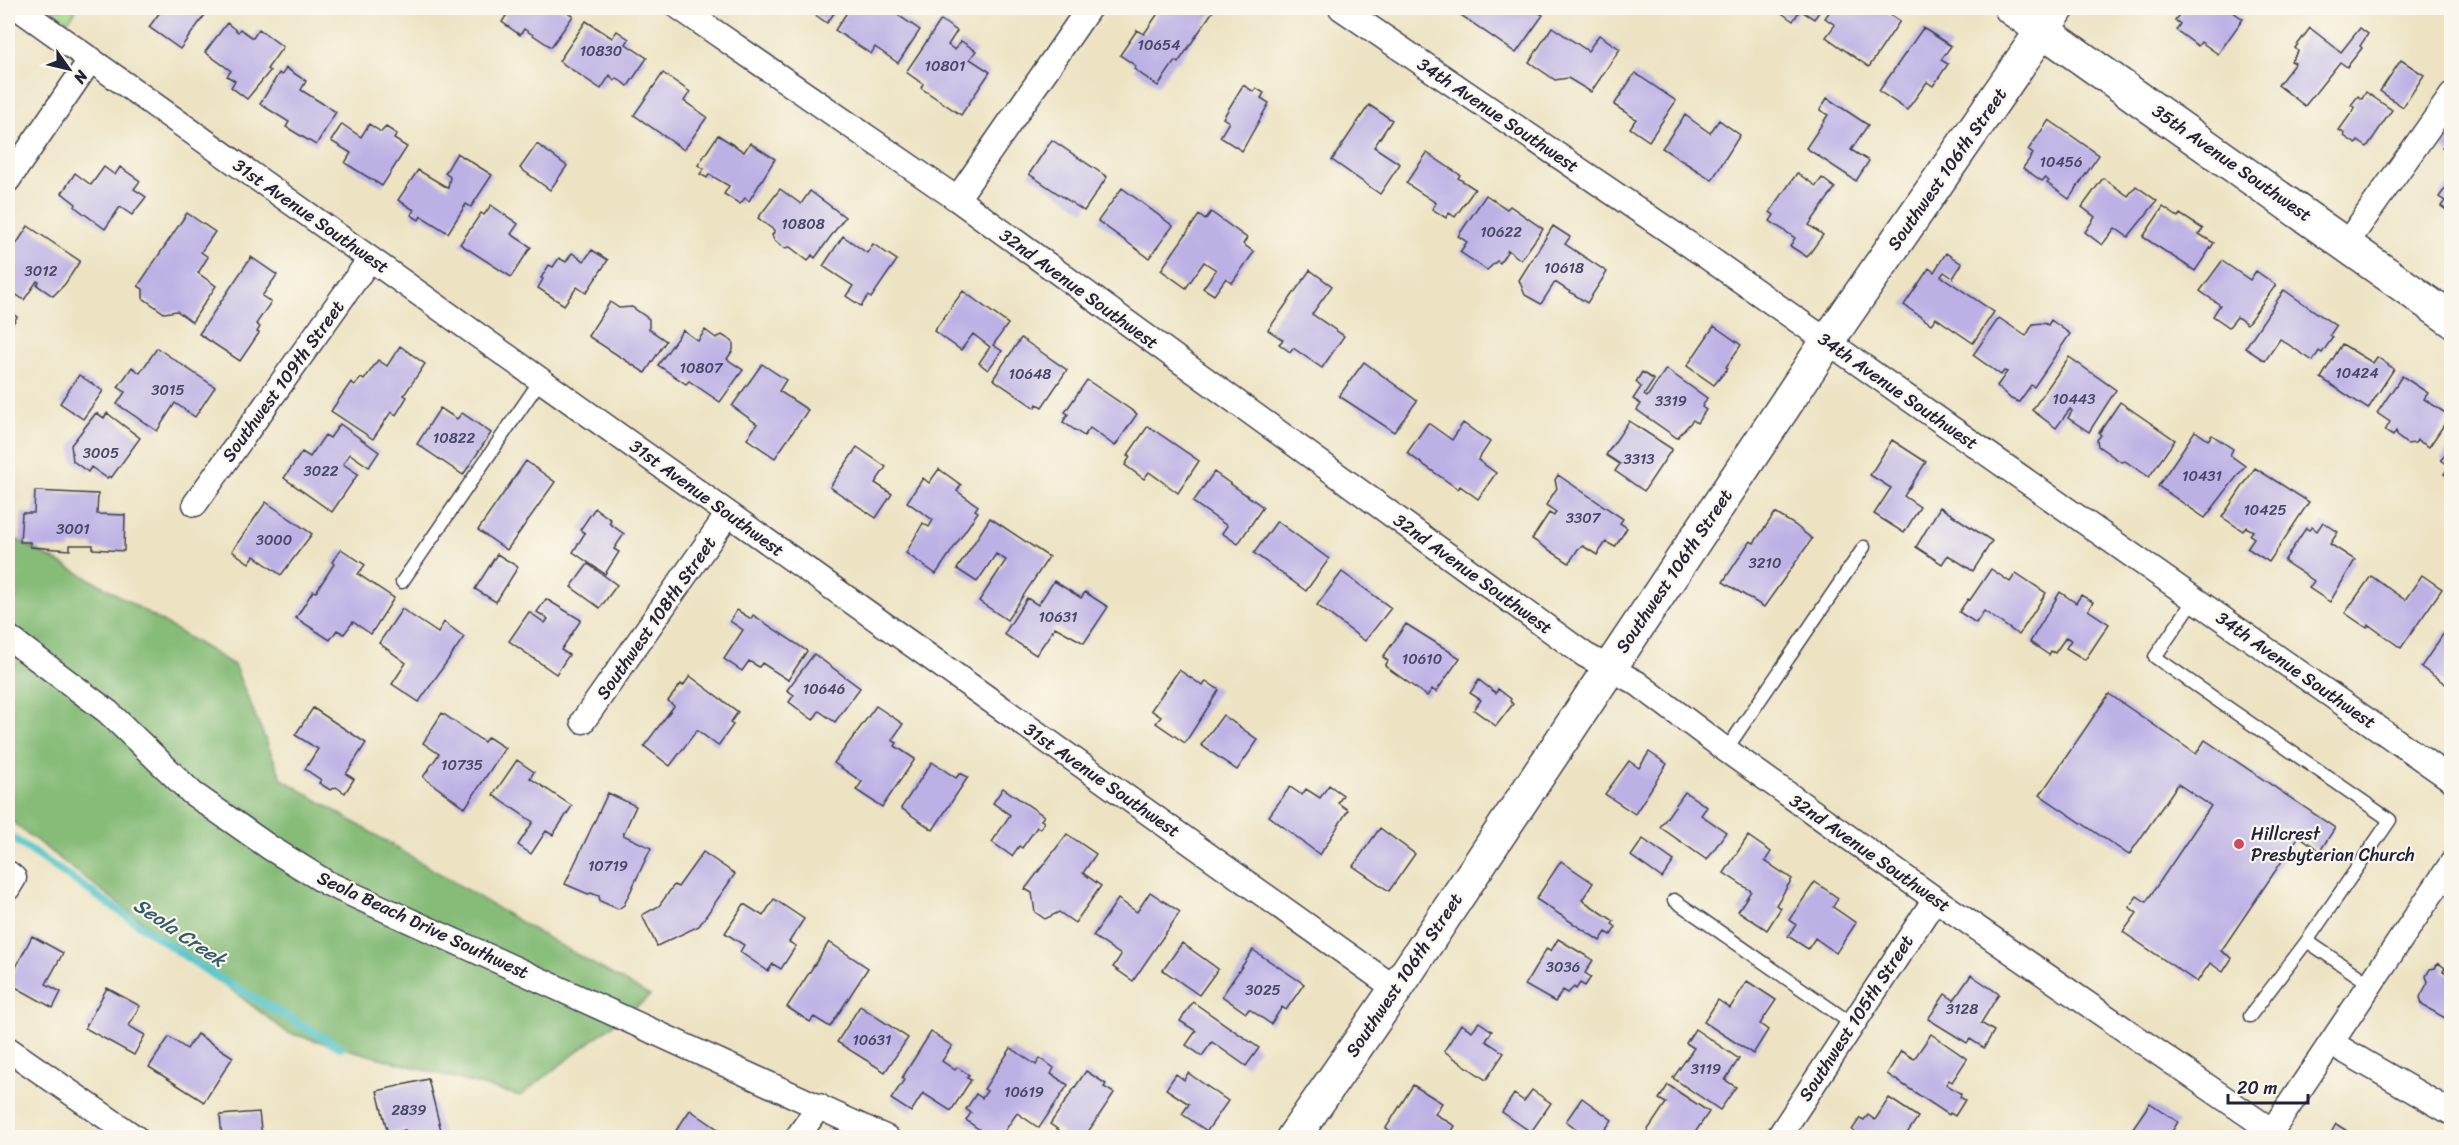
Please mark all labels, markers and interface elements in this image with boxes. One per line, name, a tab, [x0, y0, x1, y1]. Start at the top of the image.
house number: 10654	[1138, 32, 1180, 58]
house number: 10830	[580, 38, 622, 64]
north arrow	[39, 39, 99, 99]
street label: 34th Avenue Southwest	[1410, 49, 1586, 181]
house number: 10801	[925, 53, 965, 79]
text: N	[65, 64, 97, 91]
street label: Southwest 106th Street	[1879, 81, 2016, 257]
street label: 35th Avenue Southwest	[2145, 96, 2319, 231]
house number: 10456	[2040, 149, 2082, 175]
street label: 31st Avenue Southwest	[226, 150, 396, 282]
house number: 10808	[781, 211, 825, 237]
house number: 10622	[1480, 219, 1522, 245]
street label: 32nd Avenue Southwest	[992, 220, 1166, 358]
house number: 10618	[1544, 255, 1584, 281]
house number: 3012	[25, 258, 58, 284]
street label: Southwest 109th Street	[213, 293, 353, 469]
street label: 34th Avenue Southwest	[1811, 323, 1985, 459]
house number: 10807	[679, 355, 724, 381]
house number: 10424	[2335, 360, 2379, 386]
house number: 10648	[1009, 361, 1051, 387]
house number: 3015	[151, 377, 185, 403]
house number: 10443	[2053, 386, 2095, 412]
house number: 3319	[1655, 388, 1687, 414]
house number: 10822	[433, 425, 475, 451]
street label: 31st Avenue Southwest	[623, 431, 791, 565]
house number: 3005	[83, 440, 119, 466]
house number: 3313	[1623, 446, 1655, 472]
house number: 3022	[303, 458, 339, 484]
house number: 10431	[2182, 463, 2222, 489]
street label: Southwest 106th Street	[1607, 482, 1741, 660]
house number: 10425	[2243, 497, 2287, 523]
street label: 32nd Avenue Southwest	[1386, 505, 1560, 643]
house number: 3307	[1566, 505, 1602, 531]
house number: 3001	[56, 516, 90, 542]
house number: 3000	[256, 527, 292, 553]
street label: Southwest 108th Street	[587, 529, 725, 706]
house number: 3210	[1749, 550, 1781, 576]
street label: 34th Avenue Southwest	[2209, 602, 2383, 738]
house number: 10631	[1038, 604, 1078, 630]
house number: 10610	[1402, 646, 1442, 672]
house number: 10646	[803, 676, 845, 702]
street label: 31st Avenue Southwest	[1017, 714, 1187, 846]
house number: 10735	[441, 752, 483, 778]
street label: 32nd Avenue Southwest	[1783, 785, 1957, 921]
place label: Hillcrest Presbyterian Church	[2251, 818, 2415, 871]
marker: Hillcrest Presbyterian Church	[2232, 837, 2246, 851]
house number: 10719	[588, 853, 628, 879]
street label: Seola Beach Drive Southwest	[312, 862, 534, 988]
street label: Southwest 106th Street	[1337, 886, 1471, 1064]
water label: Seola Creek	[126, 888, 235, 977]
street label: Southwest 105th Street	[1790, 928, 1922, 1108]
house number: 3036	[1546, 954, 1580, 980]
house number: 3025	[1245, 977, 1281, 1003]
house number: 3128	[1946, 996, 1978, 1022]
house number: 10631	[852, 1027, 892, 1053]
house number: 3119	[1691, 1056, 1721, 1082]
scale bar	[2228, 1067, 2308, 1105]
text: 20 m	[2237, 1072, 2277, 1104]
house number: 10619	[1004, 1079, 1044, 1105]
house number: 2839	[391, 1097, 427, 1123]

